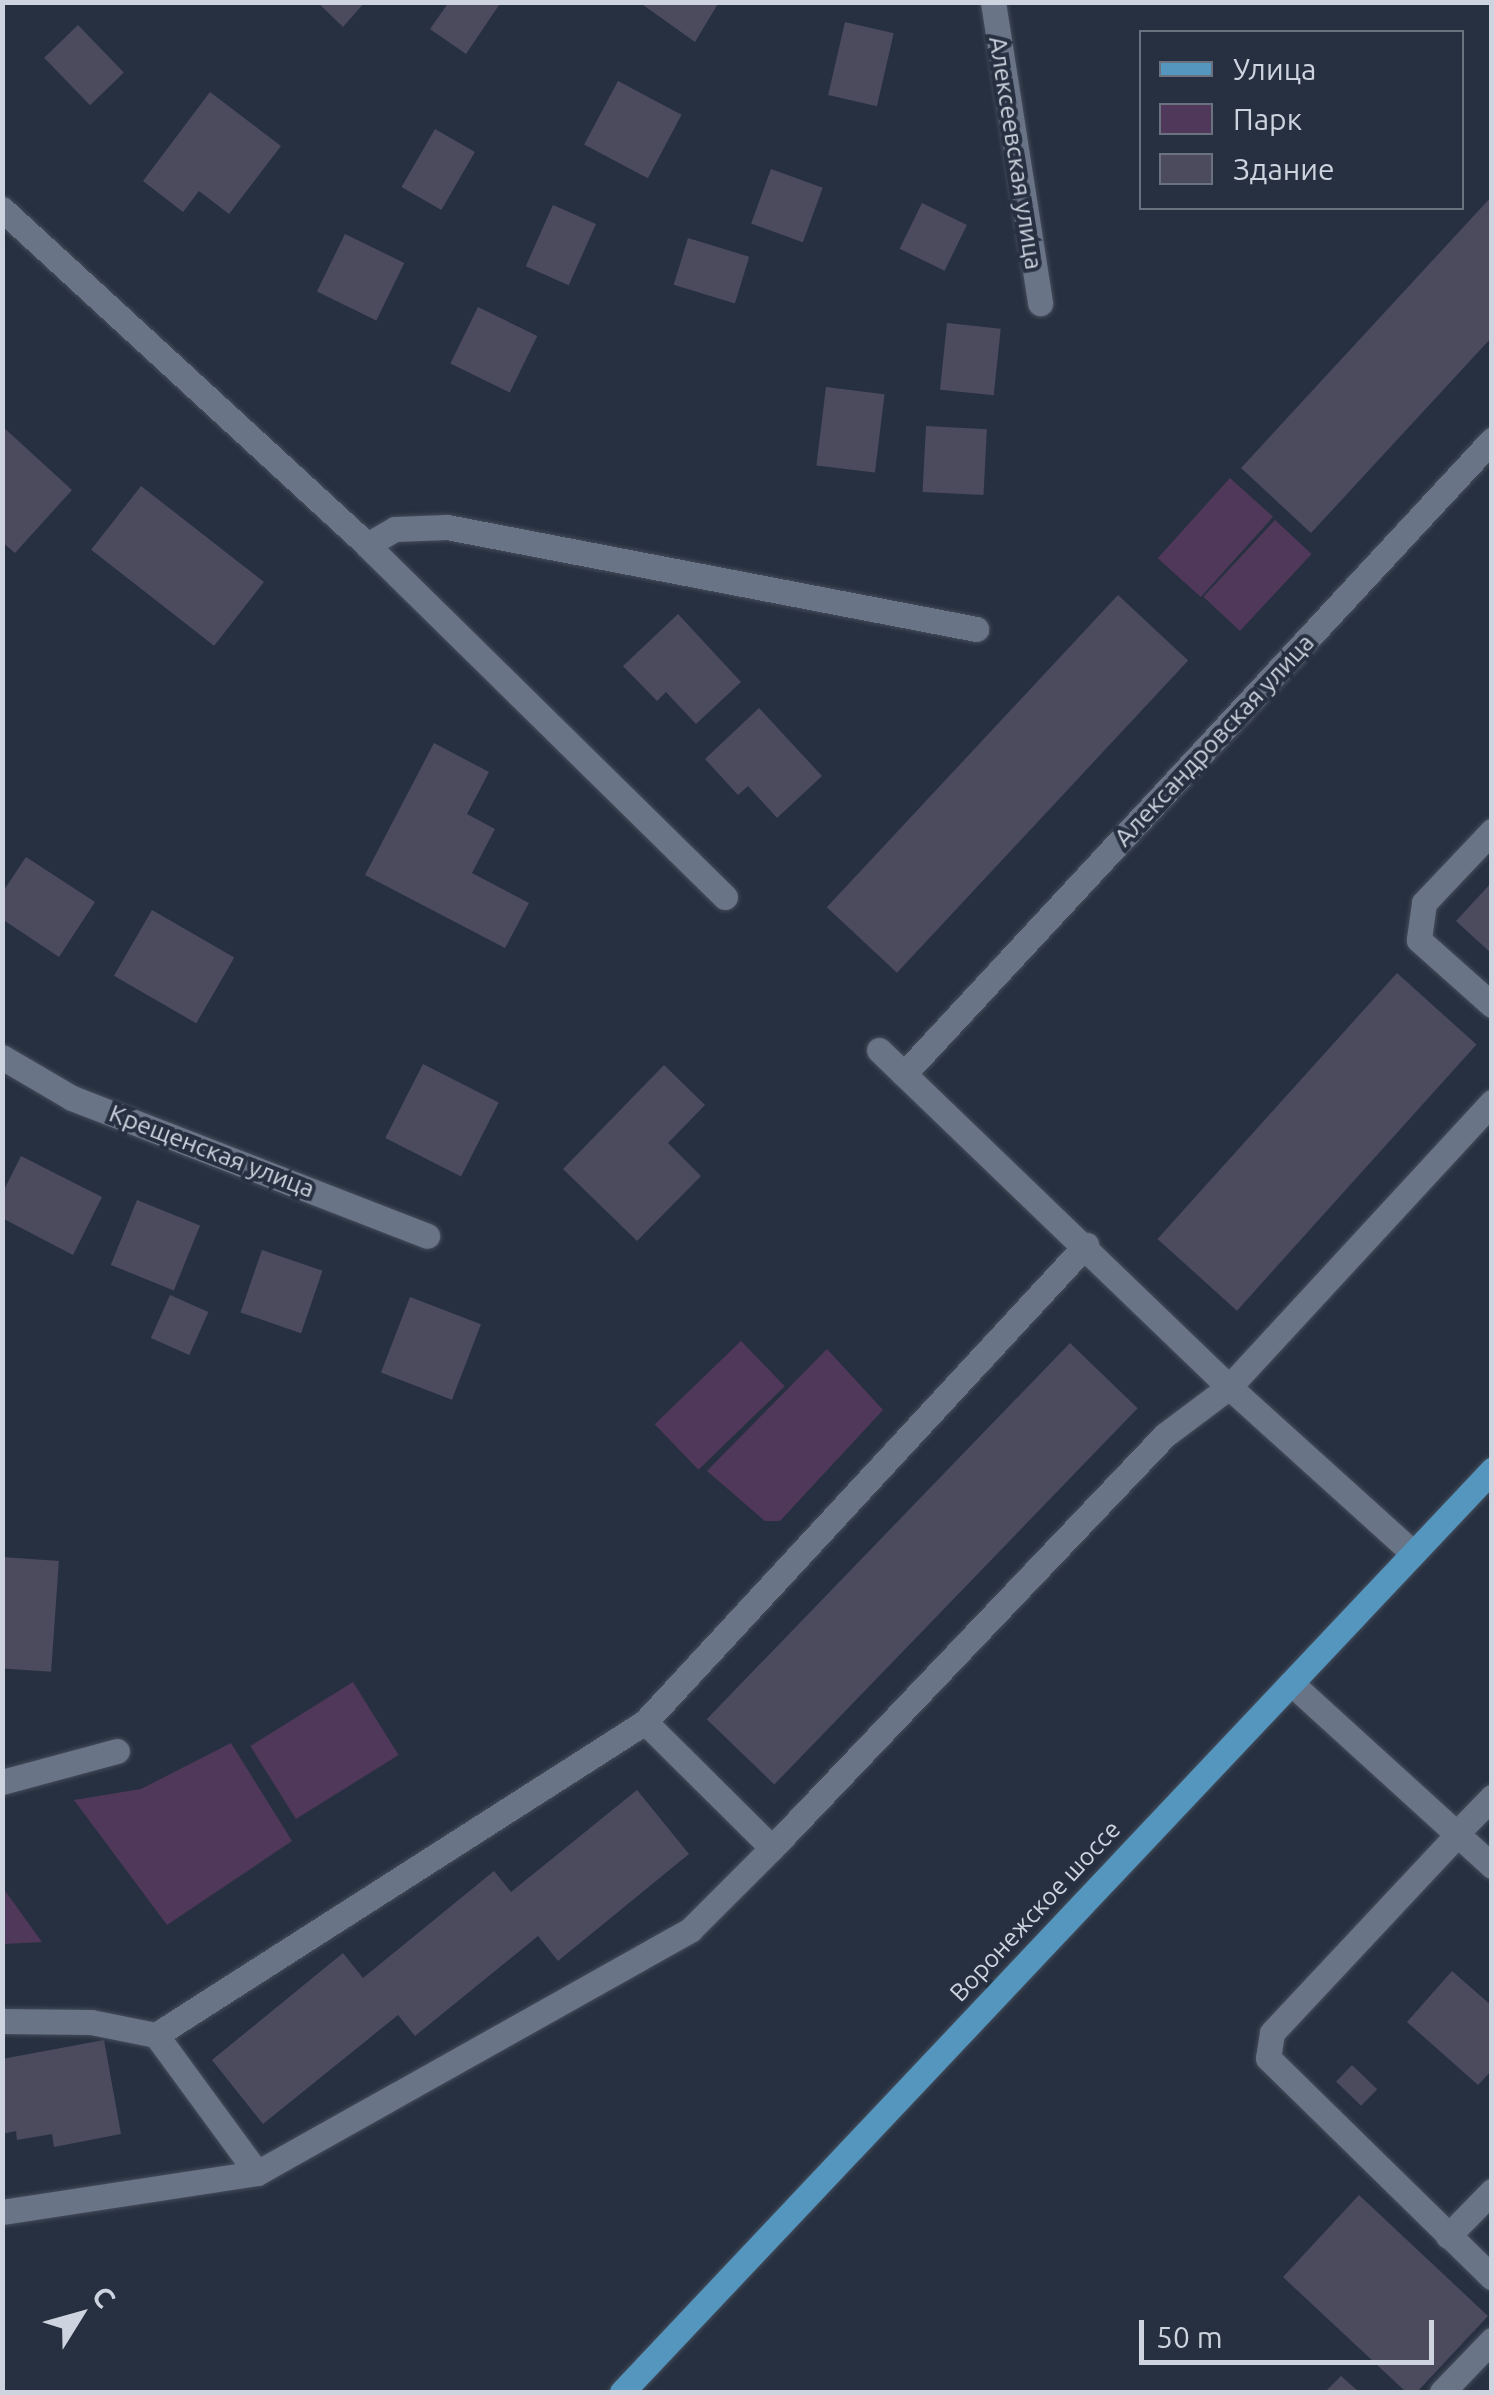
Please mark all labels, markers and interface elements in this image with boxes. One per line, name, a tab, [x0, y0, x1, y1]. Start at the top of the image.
legend	[1139, 30, 1464, 210]
street label: Алексеевская улица	[983, 34, 1049, 272]
text: Улица	[1233, 52, 1317, 86]
text: Парк	[1233, 102, 1302, 136]
text: Здание	[1233, 152, 1335, 186]
street label: Александровская улица	[1108, 628, 1320, 852]
street label: Крещенская улица	[105, 1098, 319, 1204]
street label: Воронежское шоссе	[943, 1814, 1127, 2008]
north arrow	[30, 2265, 130, 2365]
text: С	[87, 2280, 122, 2313]
scale bar	[1144, 2300, 1439, 2362]
text: 50 m	[1156, 2320, 1223, 2354]

